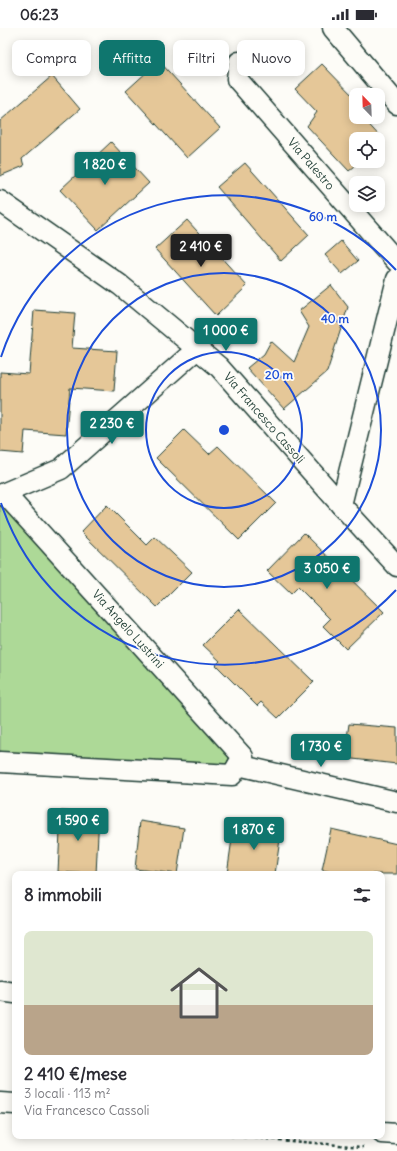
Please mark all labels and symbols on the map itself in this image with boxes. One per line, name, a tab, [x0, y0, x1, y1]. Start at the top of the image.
north arrow	[349, 88, 385, 124]
street label: Via Palestro	[285, 135, 338, 193]
pin: 1 820 €	[68, 152, 142, 186]
text: 60 m	[309, 209, 338, 224]
pin: 2 410 €	[164, 234, 238, 268]
text: 40 m	[321, 311, 350, 326]
pin: 1 000 €	[189, 318, 263, 352]
text: 20 m	[265, 367, 293, 382]
street label: Via Francesco Cassoli	[221, 369, 308, 466]
pin: 2 230 €	[75, 411, 149, 445]
centre of rings	[217, 423, 231, 437]
pin: 3 050 €	[290, 556, 364, 590]
street label: Via Angelo Lustrini	[89, 586, 167, 671]
pin: 1 730 €	[284, 734, 358, 768]
pin: 1 590 €	[41, 808, 115, 842]
pin: 1 870 €	[217, 817, 291, 851]

